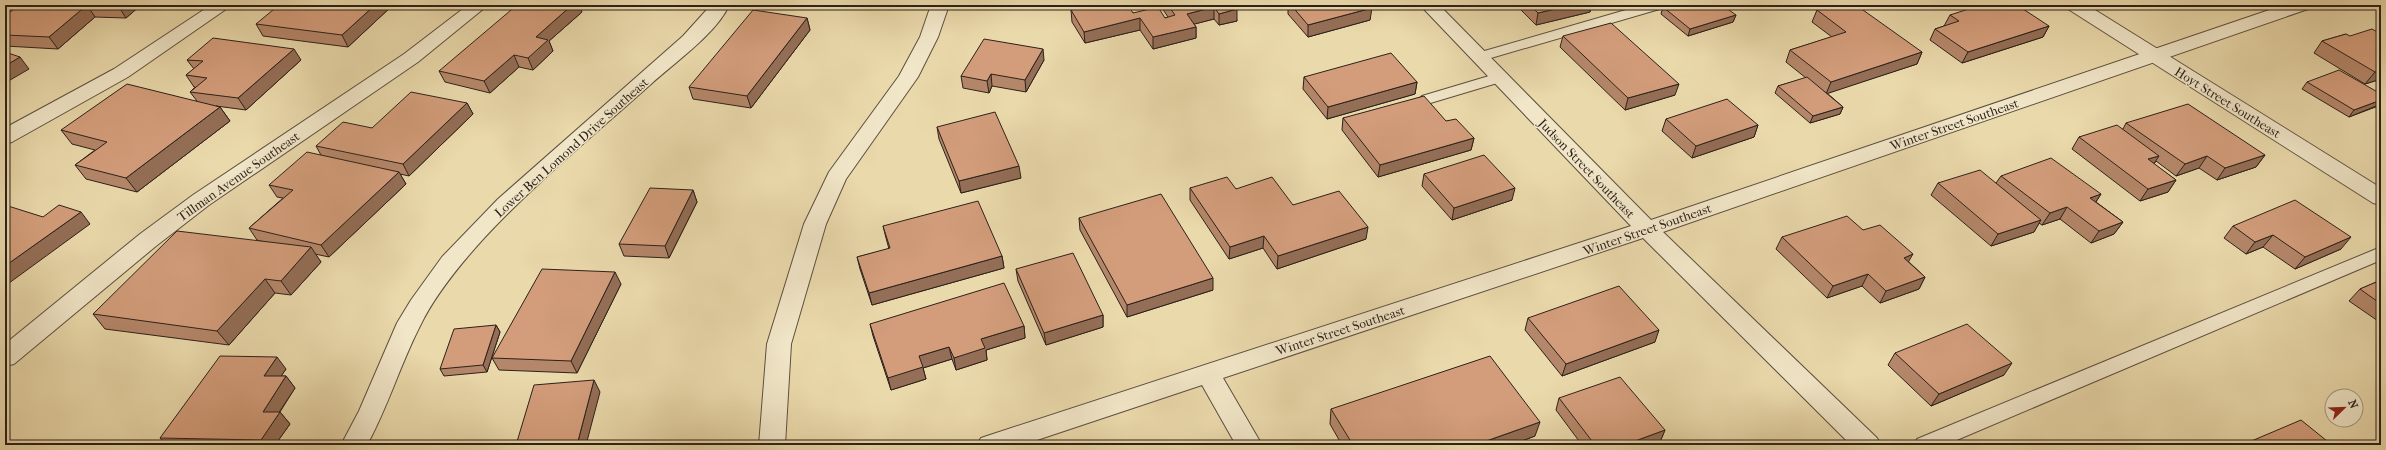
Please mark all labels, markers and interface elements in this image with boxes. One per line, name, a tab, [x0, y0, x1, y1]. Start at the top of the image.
street label: Hoyt Street Southeast	[2172, 64, 2284, 141]
street label: Lower Ben Lomond Drive Southeast	[491, 74, 651, 220]
street label: Winter Street Southeast	[1887, 95, 2021, 154]
street label: Judson Street Southeast	[1535, 115, 1638, 221]
street label: Tillman Avenue Southeast	[174, 128, 303, 224]
street label: Winter Street Southeast	[1580, 200, 1714, 259]
street label: Winter Street Southeast	[1273, 302, 1407, 359]
north arrow	[2324, 388, 2364, 428]
text: N	[2345, 398, 2361, 411]

